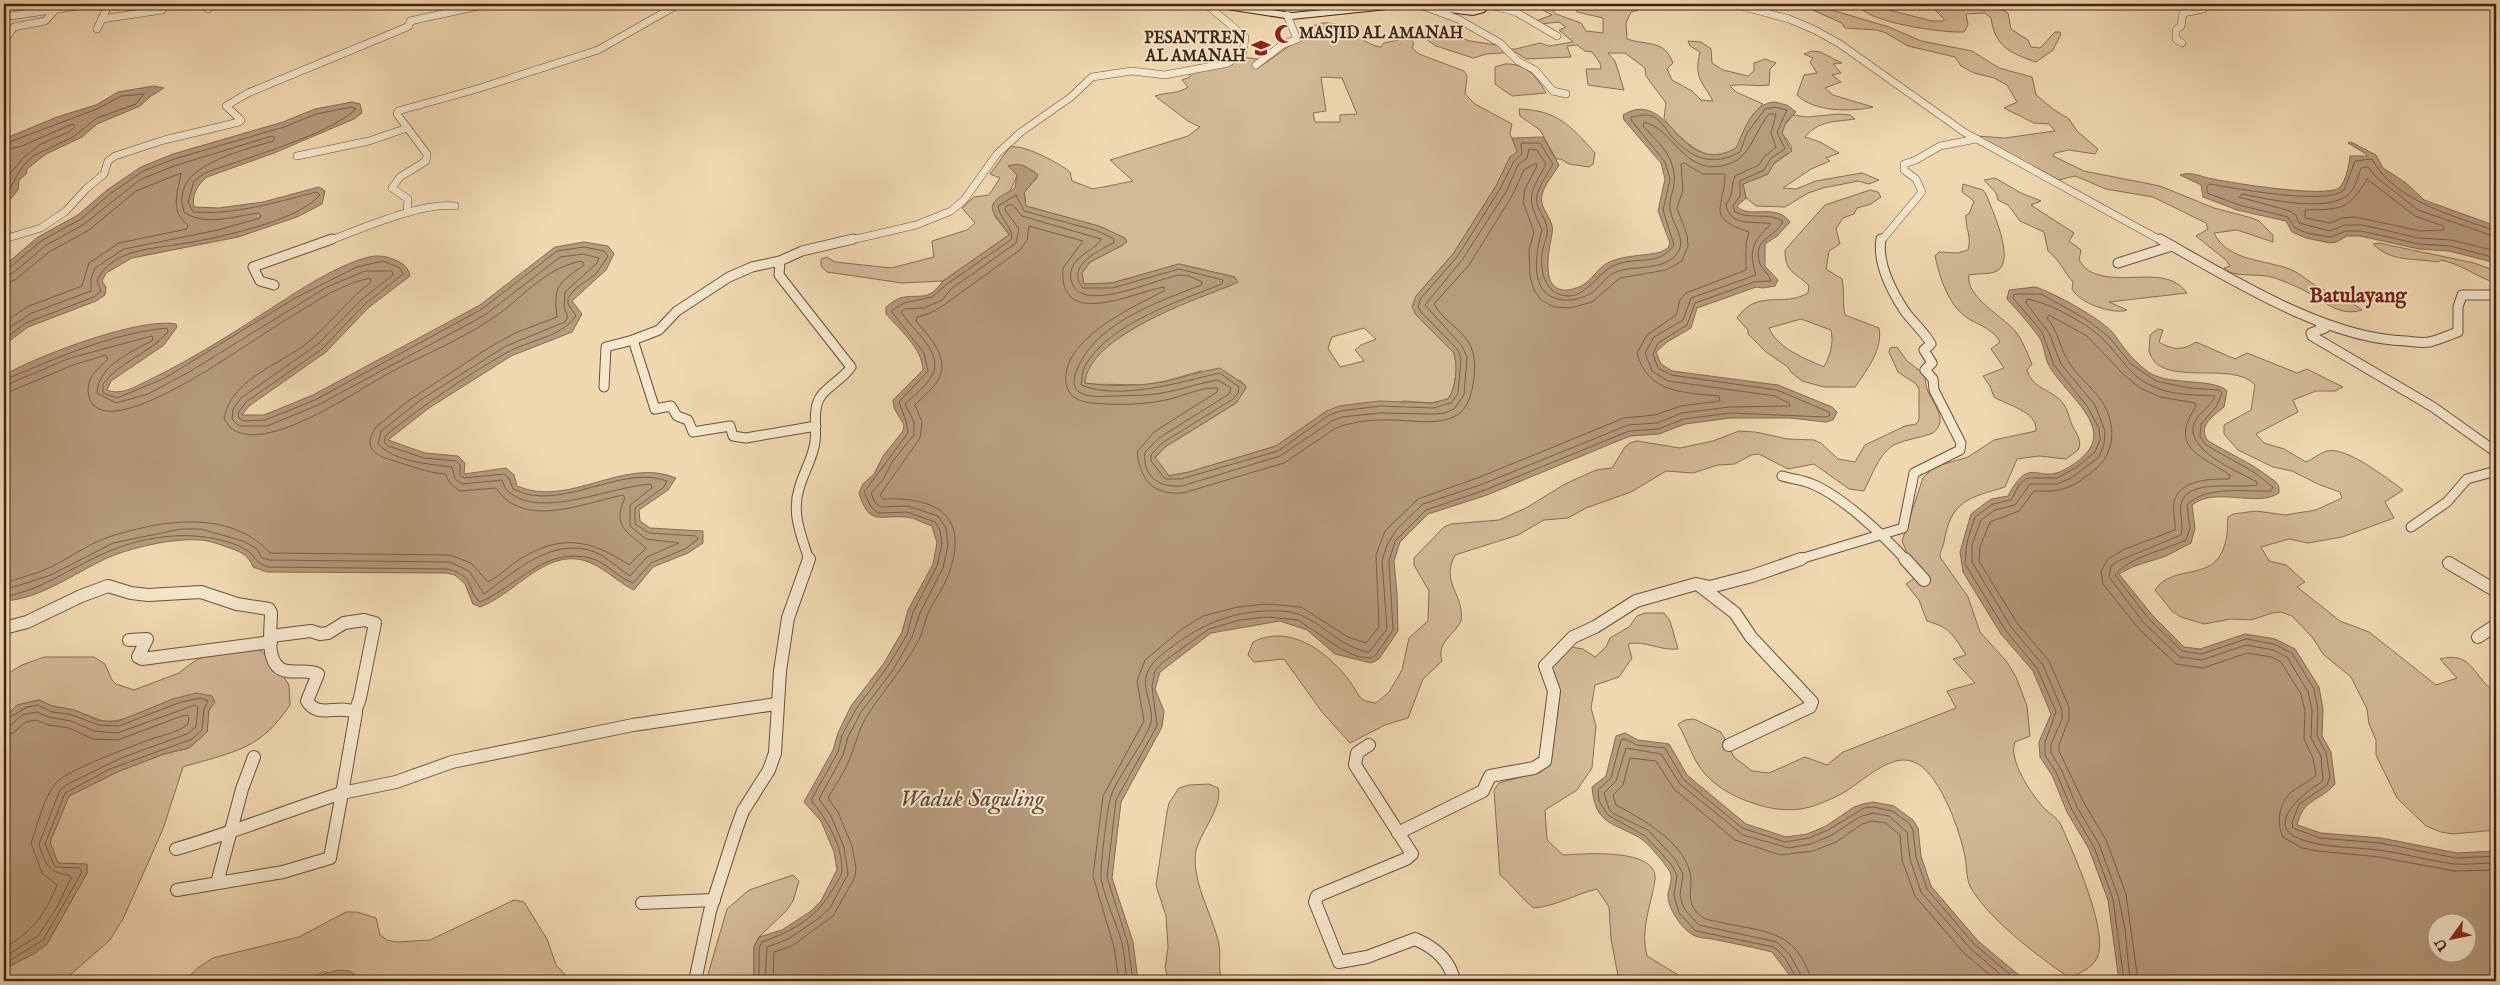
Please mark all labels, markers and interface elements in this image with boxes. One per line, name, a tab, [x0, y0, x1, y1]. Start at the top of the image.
mosque icon: MASJID AL AMANAH	[1273, 23, 1295, 45]
place label: MASJID AL AMANAH	[1299, 24, 1463, 44]
place label: PESANTREN AL AMANAH	[1144, 29, 1246, 67]
school or university icon: PESANTREN AL AMANAH	[1250, 37, 1272, 59]
district label: Batulayang	[2309, 283, 2407, 310]
water label: Waduk Saguling	[900, 784, 1045, 815]
north arrow	[2428, 912, 2478, 962]
text: U	[2431, 934, 2453, 955]

